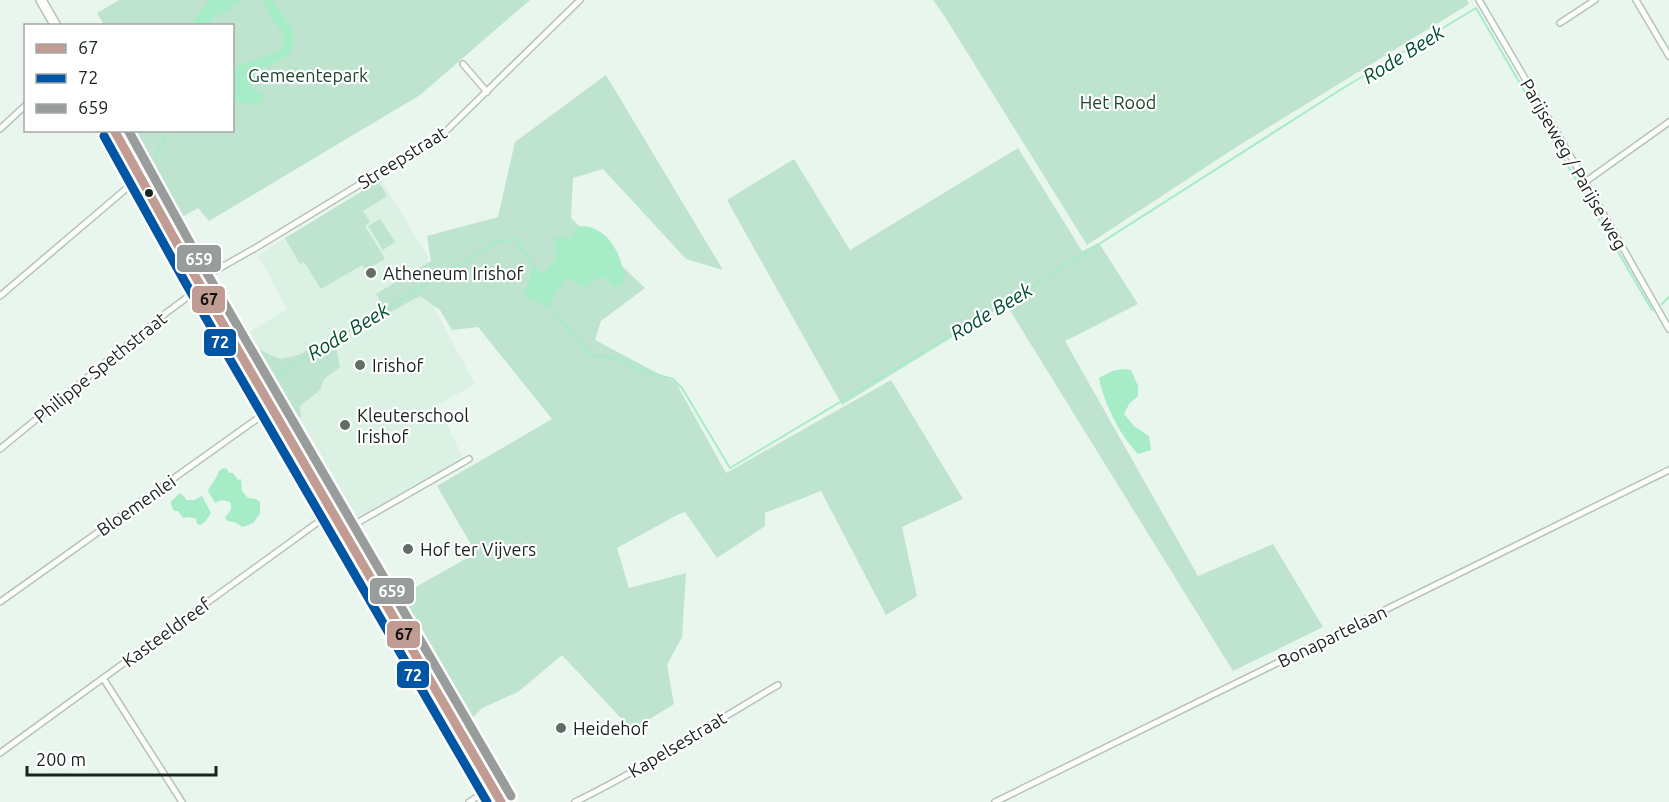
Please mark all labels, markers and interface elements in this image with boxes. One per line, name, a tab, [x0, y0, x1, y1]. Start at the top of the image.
water label: Rode Beek	[1358, 20, 1448, 88]
legend	[24, 24, 234, 132]
text: 67	[78, 37, 98, 57]
park label: Gemeentepark	[248, 65, 368, 85]
text: 72	[78, 67, 98, 87]
street label: Parijseweg / Parijse weg	[1517, 75, 1631, 253]
park label: Het Rood	[1080, 92, 1156, 112]
text: 659	[78, 97, 108, 117]
street label: Streepstraat	[354, 122, 450, 192]
unlabelled marker	[143, 187, 155, 199]
line badge: 659	[176, 244, 222, 273]
text: 659	[185, 250, 213, 268]
place label: Atheneum Irishof	[383, 263, 524, 283]
marker: Atheneum Irishof	[364, 266, 378, 280]
water label: Rode Beek	[946, 277, 1037, 344]
line badge: 67	[191, 285, 226, 314]
text: 67	[200, 290, 218, 308]
water label: Rode Beek	[303, 297, 394, 364]
street label: Philippe Spethstraat	[30, 308, 170, 426]
line badge: 72	[203, 328, 237, 357]
text: 72	[211, 333, 229, 351]
place label: Irishof	[372, 355, 423, 375]
marker: Irishof	[353, 358, 367, 372]
place label: Kleuterschool Irishof	[357, 405, 469, 446]
marker: Kleuterschool Irishof	[338, 418, 352, 432]
street label: Bloemenlei	[93, 471, 179, 539]
place label: Hof ter Vijvers	[420, 539, 536, 559]
marker: Hof ter Vijvers	[401, 542, 415, 556]
line badge: 659	[369, 577, 415, 605]
text: 659	[378, 582, 406, 600]
street label: Kasteeldreef	[118, 593, 214, 671]
street label: Bonapartelaan	[1274, 601, 1390, 671]
line badge: 67	[386, 620, 421, 649]
text: 67	[395, 625, 413, 643]
line badge: 72	[396, 660, 430, 689]
text: 72	[404, 666, 422, 684]
street label: Kapelsestraat	[625, 707, 729, 781]
place label: Heidehof	[573, 718, 648, 738]
marker: Heidehof	[554, 721, 568, 735]
scale bar	[27, 739, 216, 777]
text: 200 m	[36, 749, 86, 769]

